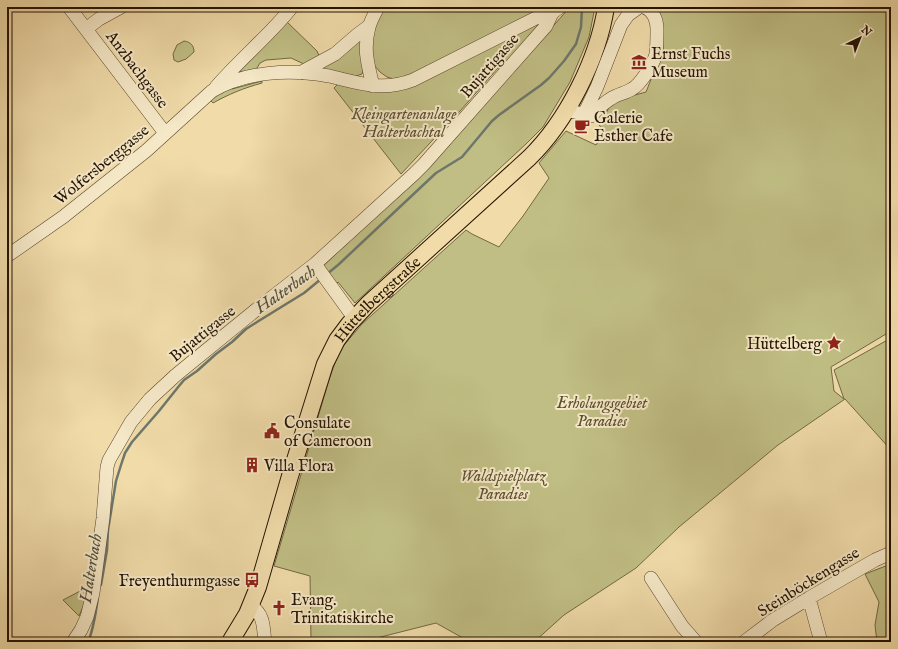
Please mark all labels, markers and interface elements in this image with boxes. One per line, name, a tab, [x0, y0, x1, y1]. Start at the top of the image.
north arrow	[840, 18, 880, 58]
text: N	[857, 22, 875, 40]
street label: Anzbachgasse	[100, 27, 172, 113]
street label: Bujattigasse	[457, 30, 524, 103]
place label: Ernst Fuchs Museum	[651, 45, 731, 83]
museum icon: Ernst Fuchs Museum	[630, 53, 648, 71]
park label: Kleingartenanlage Halterbachtal	[350, 105, 457, 143]
place label: Galerie Esther Cafe	[594, 109, 673, 147]
cafe icon: Galerie Esther Cafe	[573, 117, 591, 135]
street label: Wolfersberggasse	[51, 121, 154, 210]
street label: Hüttelbergstraße	[331, 253, 426, 347]
water label: Halterbach	[251, 262, 320, 319]
street label: Bujattigasse	[166, 302, 240, 367]
place icon: Hüttelberg	[825, 334, 843, 352]
place label: Hüttelberg	[747, 335, 822, 355]
park label: Erholungsgebiet Paradies	[556, 394, 648, 432]
place label: Consulate of Cameroon	[284, 414, 372, 452]
public building icon: Consulate of Cameroon	[263, 422, 281, 440]
building icon: Villa Flora	[243, 456, 261, 474]
place label: Villa Flora	[263, 457, 334, 477]
park label: Waldspielplatz Paradies	[461, 467, 547, 505]
water label: Halterbach	[76, 532, 107, 605]
street label: Steinböckengasse	[754, 543, 864, 622]
bus stop icon: Freyenthurmgasse	[243, 571, 261, 589]
place label: Freyenthurmgasse	[119, 572, 240, 592]
place label: Evang. Trinitatiskirche	[291, 591, 394, 629]
church icon: Evang. Trinitatiskirche	[270, 599, 288, 617]

